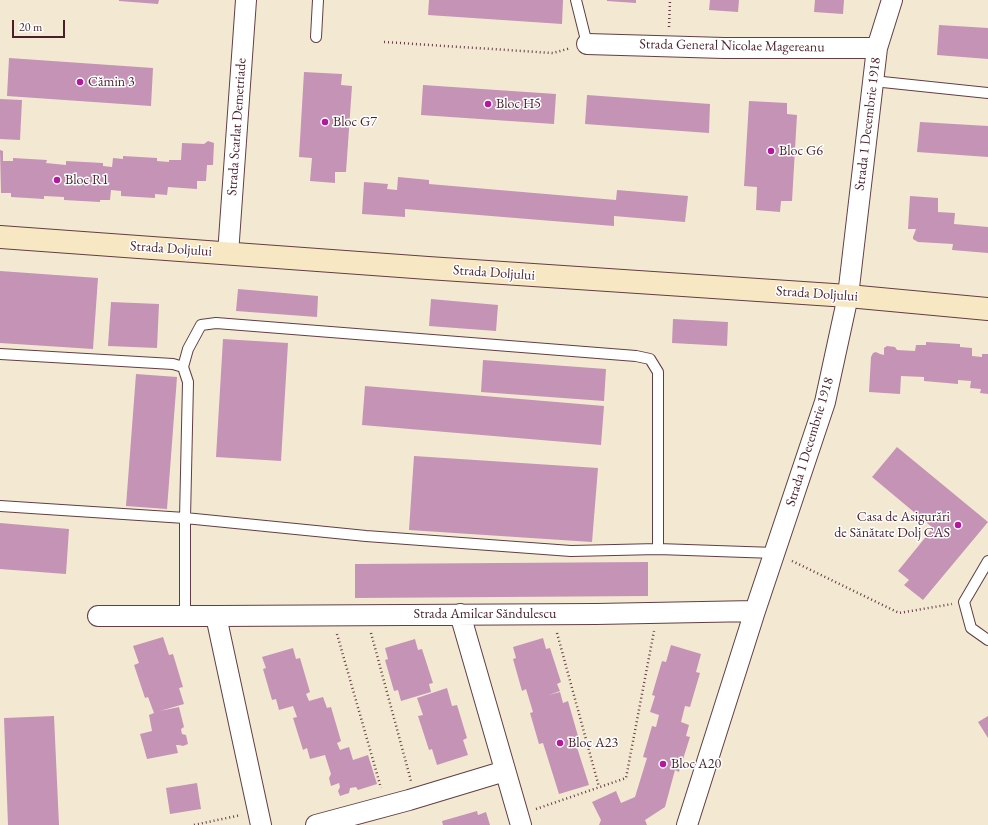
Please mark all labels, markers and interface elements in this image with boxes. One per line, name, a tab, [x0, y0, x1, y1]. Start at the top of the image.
scale bar	[14, 12, 67, 38]
text: 20 m	[19, 19, 42, 35]
street label: Strada General Nicolae Magereanu	[639, 36, 825, 56]
street label: Strada 1 Decembrie 1918	[851, 56, 885, 192]
street label: Strada Scarlat Demetriade	[224, 58, 250, 196]
place label: Cămin 3	[88, 74, 135, 90]
marker: Cămin 3	[75, 77, 85, 87]
place label: Bloc H5	[496, 96, 541, 112]
marker: Bloc H5	[483, 99, 493, 109]
place label: Bloc G7	[333, 114, 377, 130]
marker: Bloc G7	[320, 117, 330, 127]
place label: Bloc G6	[779, 143, 823, 159]
marker: Bloc G6	[766, 146, 776, 156]
place label: Bloc R1	[65, 172, 109, 188]
marker: Bloc R1	[52, 175, 62, 185]
street label: Strada Doljului	[130, 238, 212, 260]
street label: Strada Doljului	[453, 262, 535, 284]
street label: Strada Doljului	[776, 283, 858, 305]
street label: Strada 1 Decembrie 1918	[782, 375, 838, 509]
place label: Casa de Asigurări de Sănătate Dolj CAS	[834, 509, 950, 542]
marker: Casa de Asigurări de Sănătate Dolj CAS	[953, 520, 963, 530]
street label: Strada Amilcar Săndulescu	[414, 606, 556, 622]
place label: Bloc A23	[568, 735, 618, 751]
marker: Bloc A23	[555, 738, 565, 748]
place label: Bloc A20	[671, 756, 721, 772]
marker: Bloc A20	[658, 759, 668, 769]

